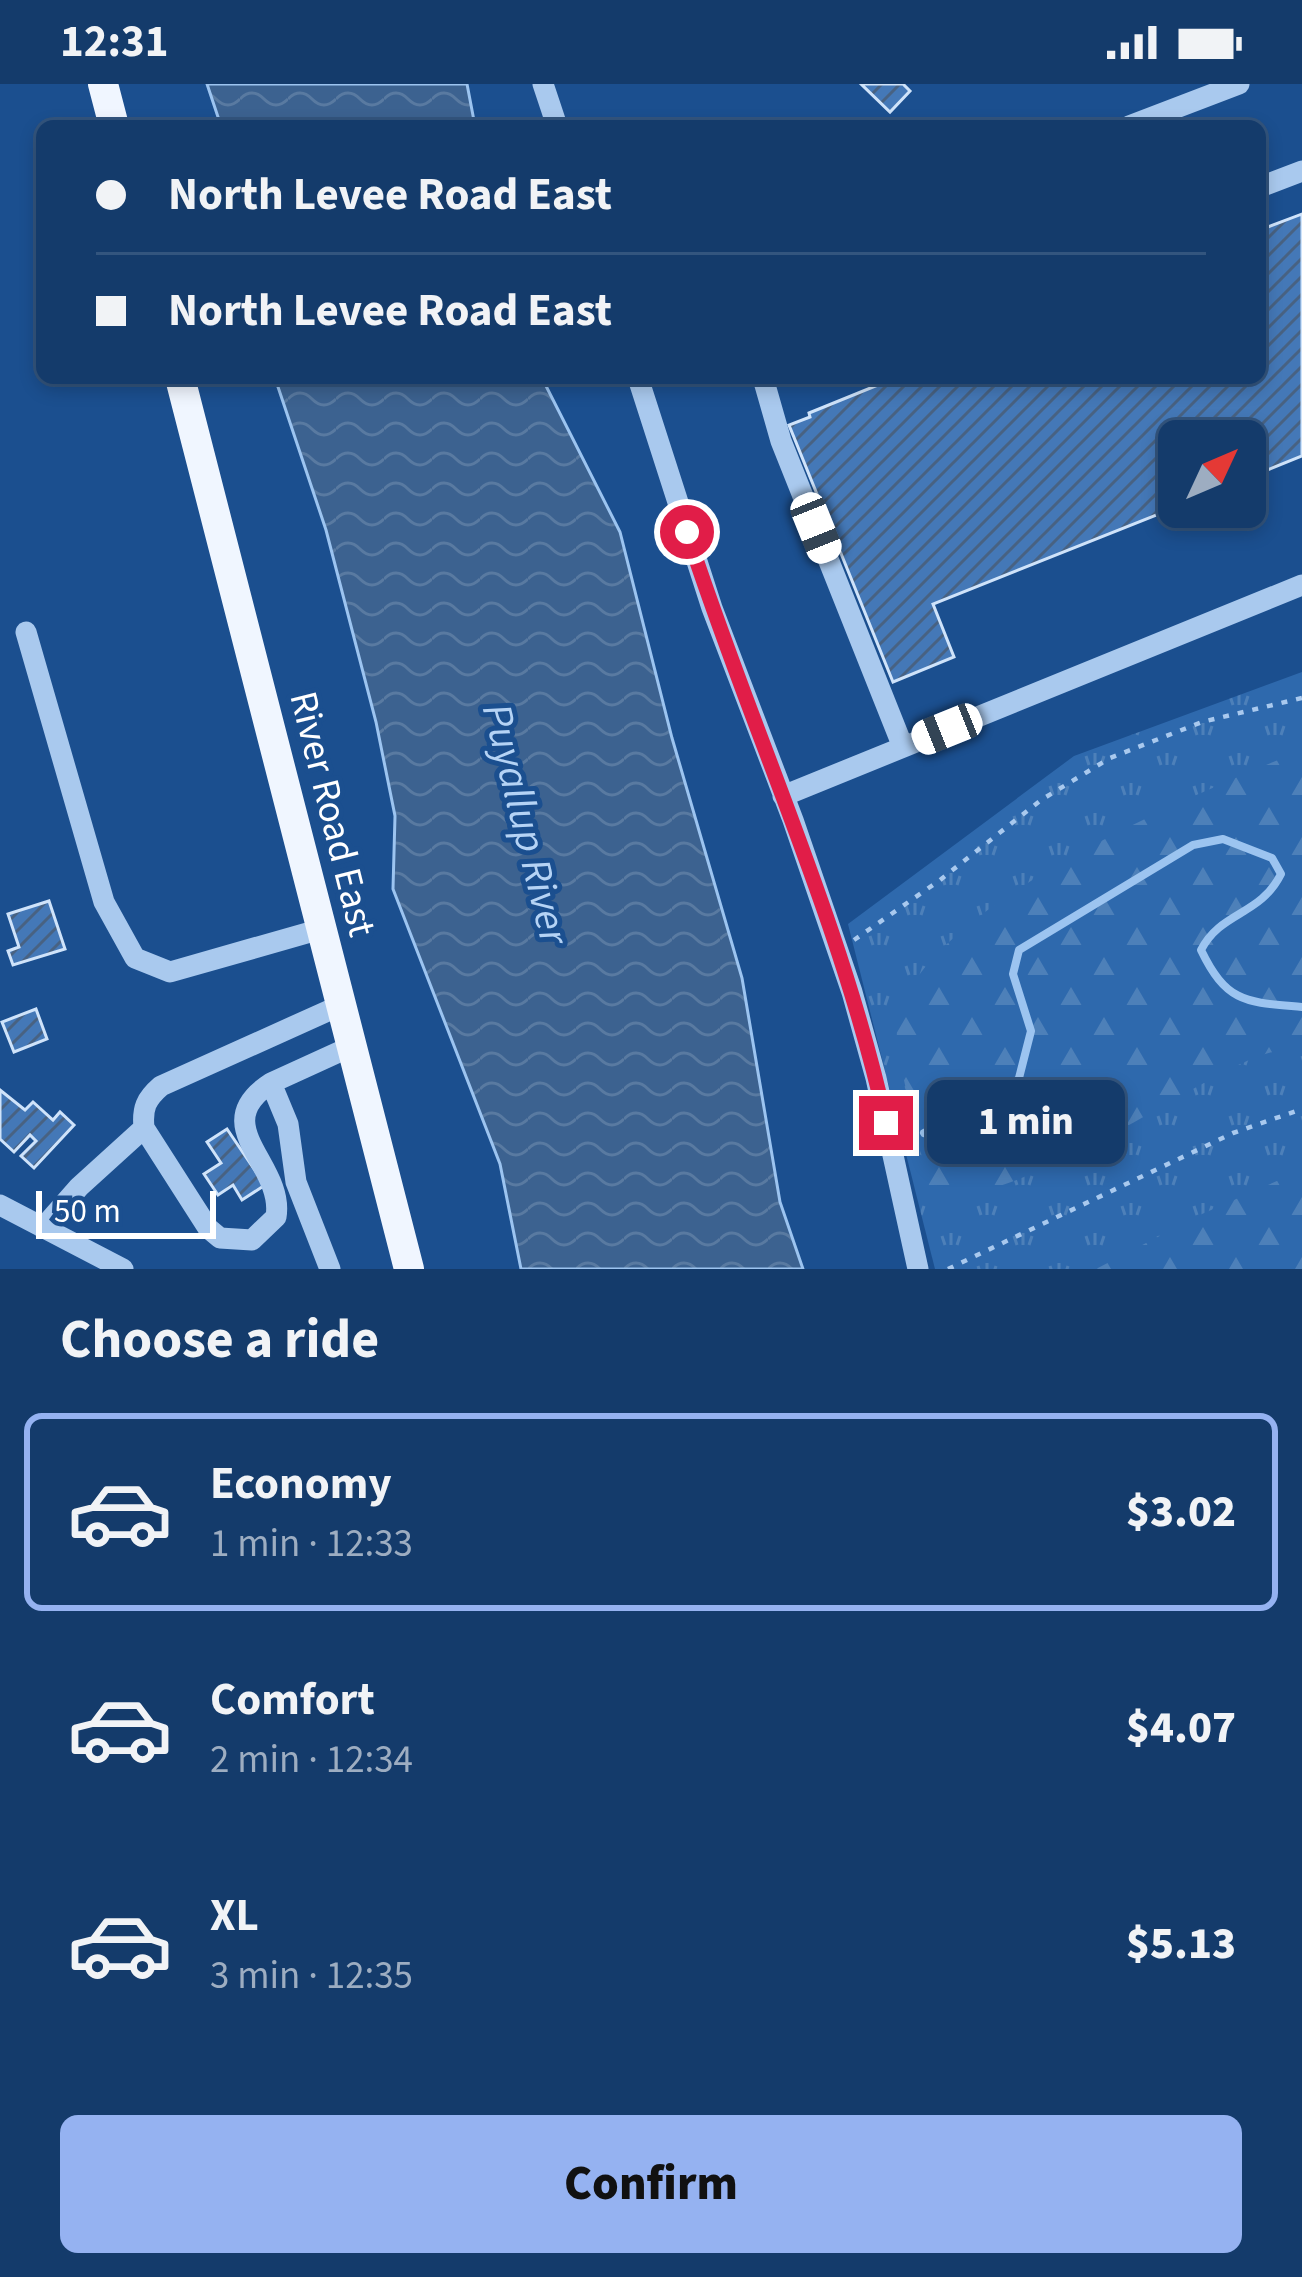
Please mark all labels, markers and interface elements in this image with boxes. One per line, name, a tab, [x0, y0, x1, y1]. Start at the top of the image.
text: 12:31	[60, 10, 169, 74]
text: North Levee Road East	[168, 163, 612, 227]
text: North Levee Road East	[168, 279, 612, 343]
north arrow	[1158, 420, 1266, 528]
map controls	[1158, 420, 1266, 528]
car	[786, 488, 846, 568]
route start	[660, 505, 714, 559]
street label: River Road East	[274, 685, 390, 943]
water label: Puyallup River	[466, 697, 584, 952]
car	[907, 699, 987, 759]
callout: 1 min	[928, 1081, 1126, 1165]
text: 1 min	[978, 1094, 1074, 1150]
route end	[859, 1096, 913, 1150]
scale bar	[36, 1185, 216, 1238]
text: 50 m	[54, 1188, 121, 1235]
text: Choose a ride	[60, 1302, 379, 1379]
text: Economy	[210, 1452, 392, 1516]
icon: car	[66, 1458, 174, 1566]
text: $3.02	[1126, 1480, 1236, 1544]
text: 1 min · 12:33	[210, 1516, 413, 1572]
text: Comfort	[210, 1668, 375, 1732]
icon: car	[66, 1674, 174, 1782]
text: $4.07	[1126, 1696, 1236, 1760]
text: 2 min · 12:34	[210, 1732, 413, 1788]
text: XL	[210, 1884, 259, 1948]
icon: car	[66, 1890, 174, 1998]
text: $5.13	[1126, 1912, 1236, 1976]
text: 3 min · 12:35	[210, 1948, 413, 2004]
button: Confirm	[60, 2115, 1242, 2253]

